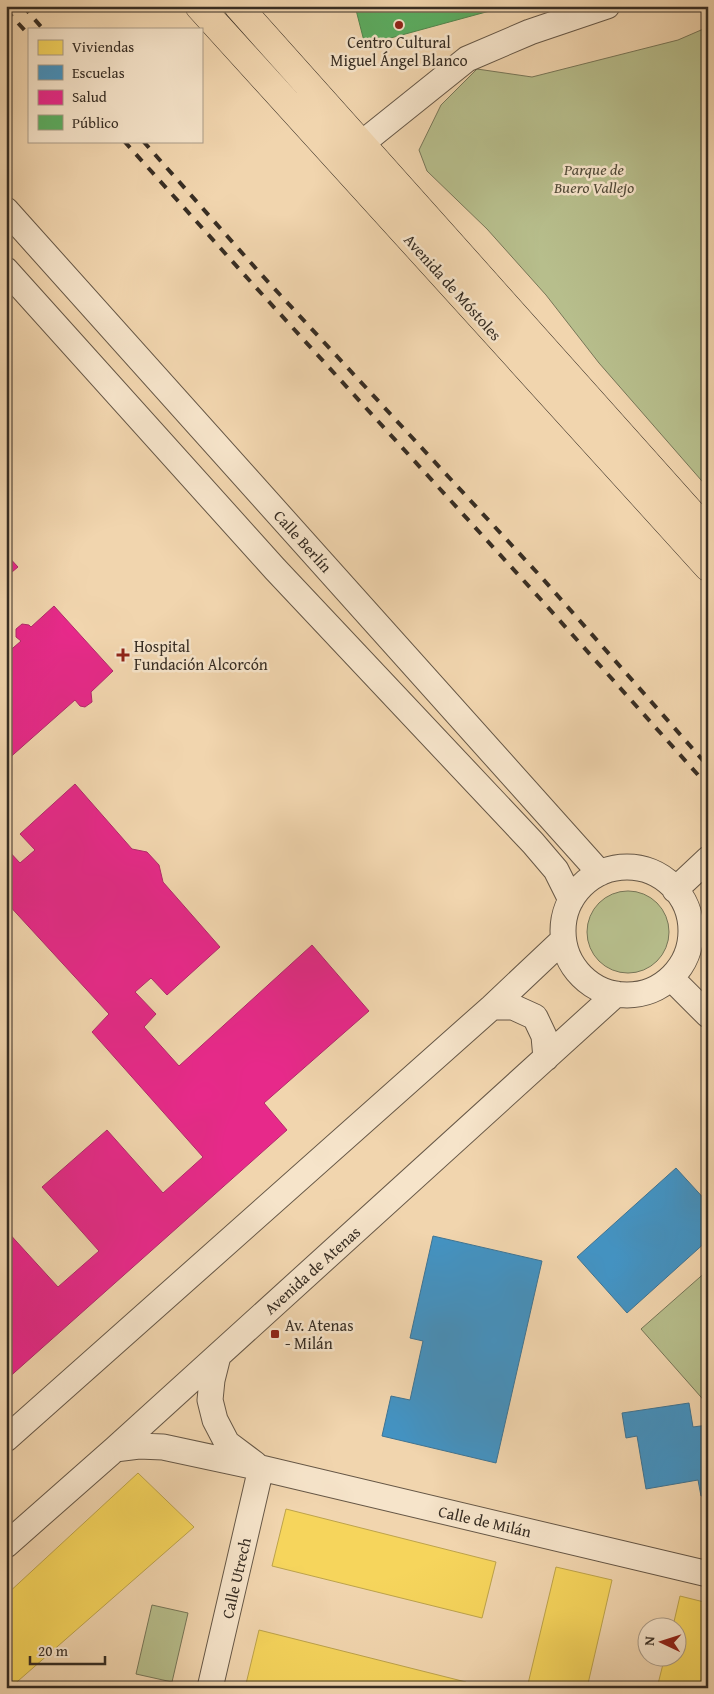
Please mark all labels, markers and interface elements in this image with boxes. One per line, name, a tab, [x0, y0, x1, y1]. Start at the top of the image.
marker: Centro Cultural Miguel Ángel Blanco	[393, 19, 405, 31]
legend	[28, 28, 202, 142]
place label: Centro Cultural Miguel Ángel Blanco	[330, 30, 468, 72]
text: Viviendas	[72, 36, 134, 57]
text: Escuelas	[72, 62, 125, 83]
text: Salud	[72, 86, 107, 107]
text: Público	[72, 112, 119, 133]
park label: Parque de Buero Vallejo	[553, 157, 634, 199]
street label: Avenida de Móstoles	[398, 228, 508, 346]
street label: Calle Berlín	[268, 504, 338, 578]
place label: Hospital Fundación Alcorcón	[134, 634, 268, 676]
marker: Hospital Fundación Alcorcón	[116, 648, 130, 662]
street label: Avenida de Atenas	[258, 1220, 366, 1320]
place label: Av. Atenas - Milán	[285, 1313, 353, 1355]
marker: Av. Atenas - Milán	[269, 1328, 281, 1340]
street label: Calle de Milán	[436, 1499, 534, 1543]
street label: Calle Utrech	[215, 1535, 257, 1621]
north arrow	[636, 1616, 686, 1666]
scale bar	[30, 1634, 105, 1666]
text: N	[639, 1635, 659, 1646]
text: 20 m	[38, 1640, 69, 1661]

